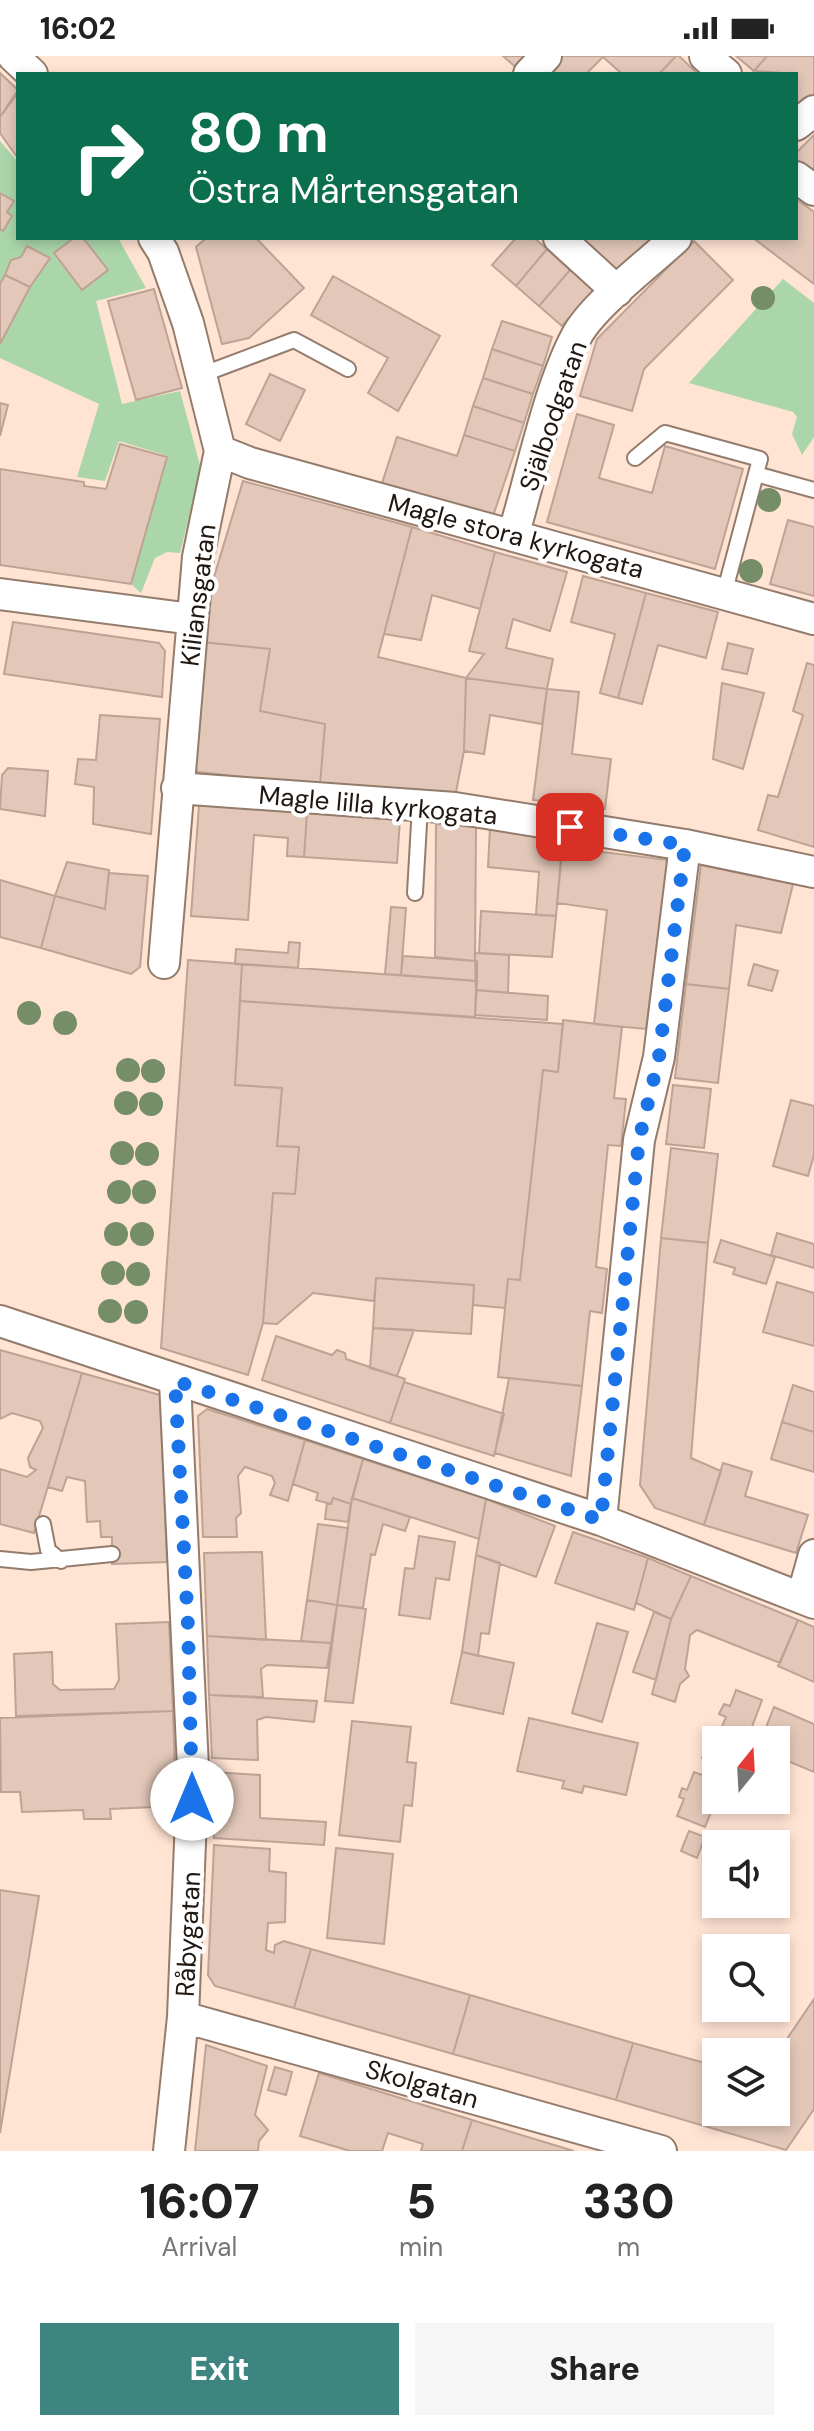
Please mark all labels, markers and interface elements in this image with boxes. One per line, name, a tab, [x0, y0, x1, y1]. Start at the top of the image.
text: 16:02	[40, 9, 116, 48]
text: 80 m	[188, 96, 329, 169]
icon: right	[56, 104, 160, 208]
text: Östra Mårtensgatan	[188, 167, 519, 214]
street label: Själbodgatan	[511, 336, 595, 496]
street label: Magle stora kyrkogata	[384, 486, 648, 586]
street label: Kiliansgatan	[172, 522, 224, 668]
street label: Magle lilla kyrkogata	[257, 778, 499, 832]
pin	[536, 793, 604, 861]
icon: arrive	[548, 805, 592, 849]
north arrow	[702, 1726, 790, 1814]
map controls	[702, 1726, 790, 2126]
position arrow	[150, 1757, 234, 1841]
button: sound	[702, 1830, 790, 1918]
street label: Råbygatan	[168, 1870, 208, 1998]
button: search	[702, 1934, 790, 2022]
button: layers	[702, 2038, 790, 2126]
street label: Skolgatan	[362, 2052, 482, 2116]
text: 16:07	[139, 2170, 260, 2233]
text: 5	[406, 2170, 436, 2233]
text: 330	[583, 2170, 675, 2233]
text: Arrival	[162, 2230, 237, 2264]
text: min	[399, 2230, 443, 2264]
text: m	[617, 2230, 640, 2264]
button: Exit	[40, 2323, 399, 2415]
button: Share	[415, 2323, 774, 2415]

